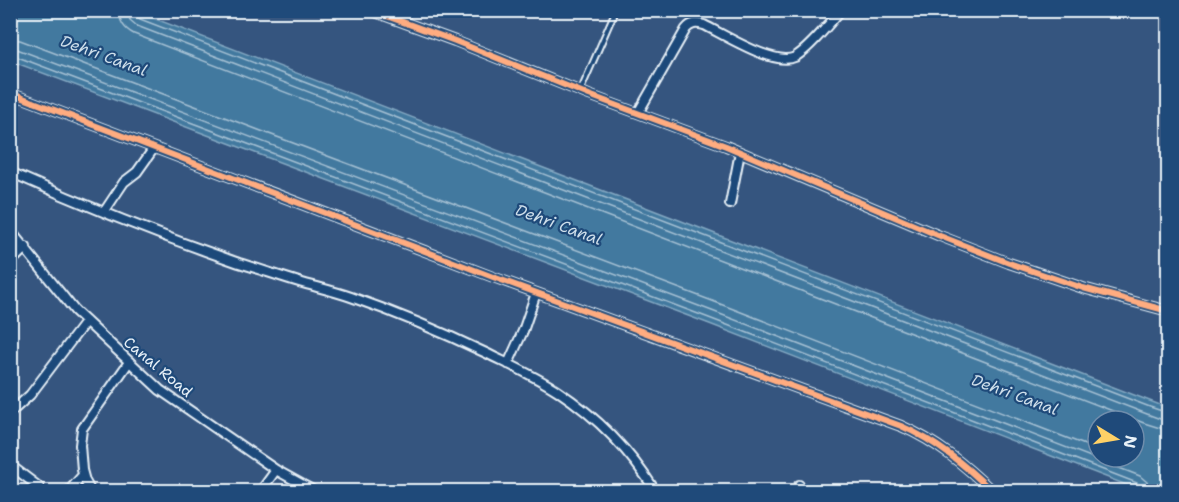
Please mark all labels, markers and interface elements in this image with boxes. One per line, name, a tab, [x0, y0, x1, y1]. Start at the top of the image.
water label: Dehri Canal	[58, 30, 150, 81]
water label: Dehri Canal	[513, 199, 605, 250]
street label: Canal Road	[119, 332, 197, 402]
water label: Dehri Canal	[969, 369, 1061, 420]
north arrow	[1086, 409, 1146, 469]
text: N	[1119, 434, 1142, 450]

